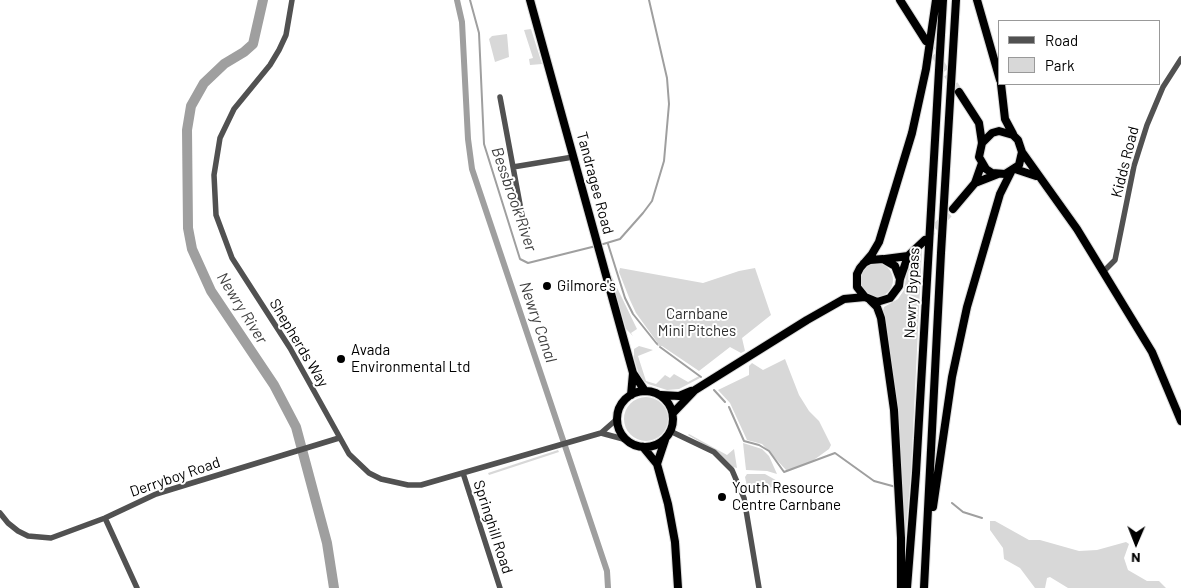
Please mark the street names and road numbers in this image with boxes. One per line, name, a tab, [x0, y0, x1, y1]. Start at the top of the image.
street label: Kidds Road	[1107, 125, 1143, 199]
street label: Tandragee Road	[573, 130, 617, 236]
street label: Newry Bypass	[901, 247, 923, 339]
street label: Shepherds Way	[266, 296, 332, 390]
street label: Derryboy Road	[127, 453, 223, 501]
street label: Springhill Road	[469, 478, 517, 576]

